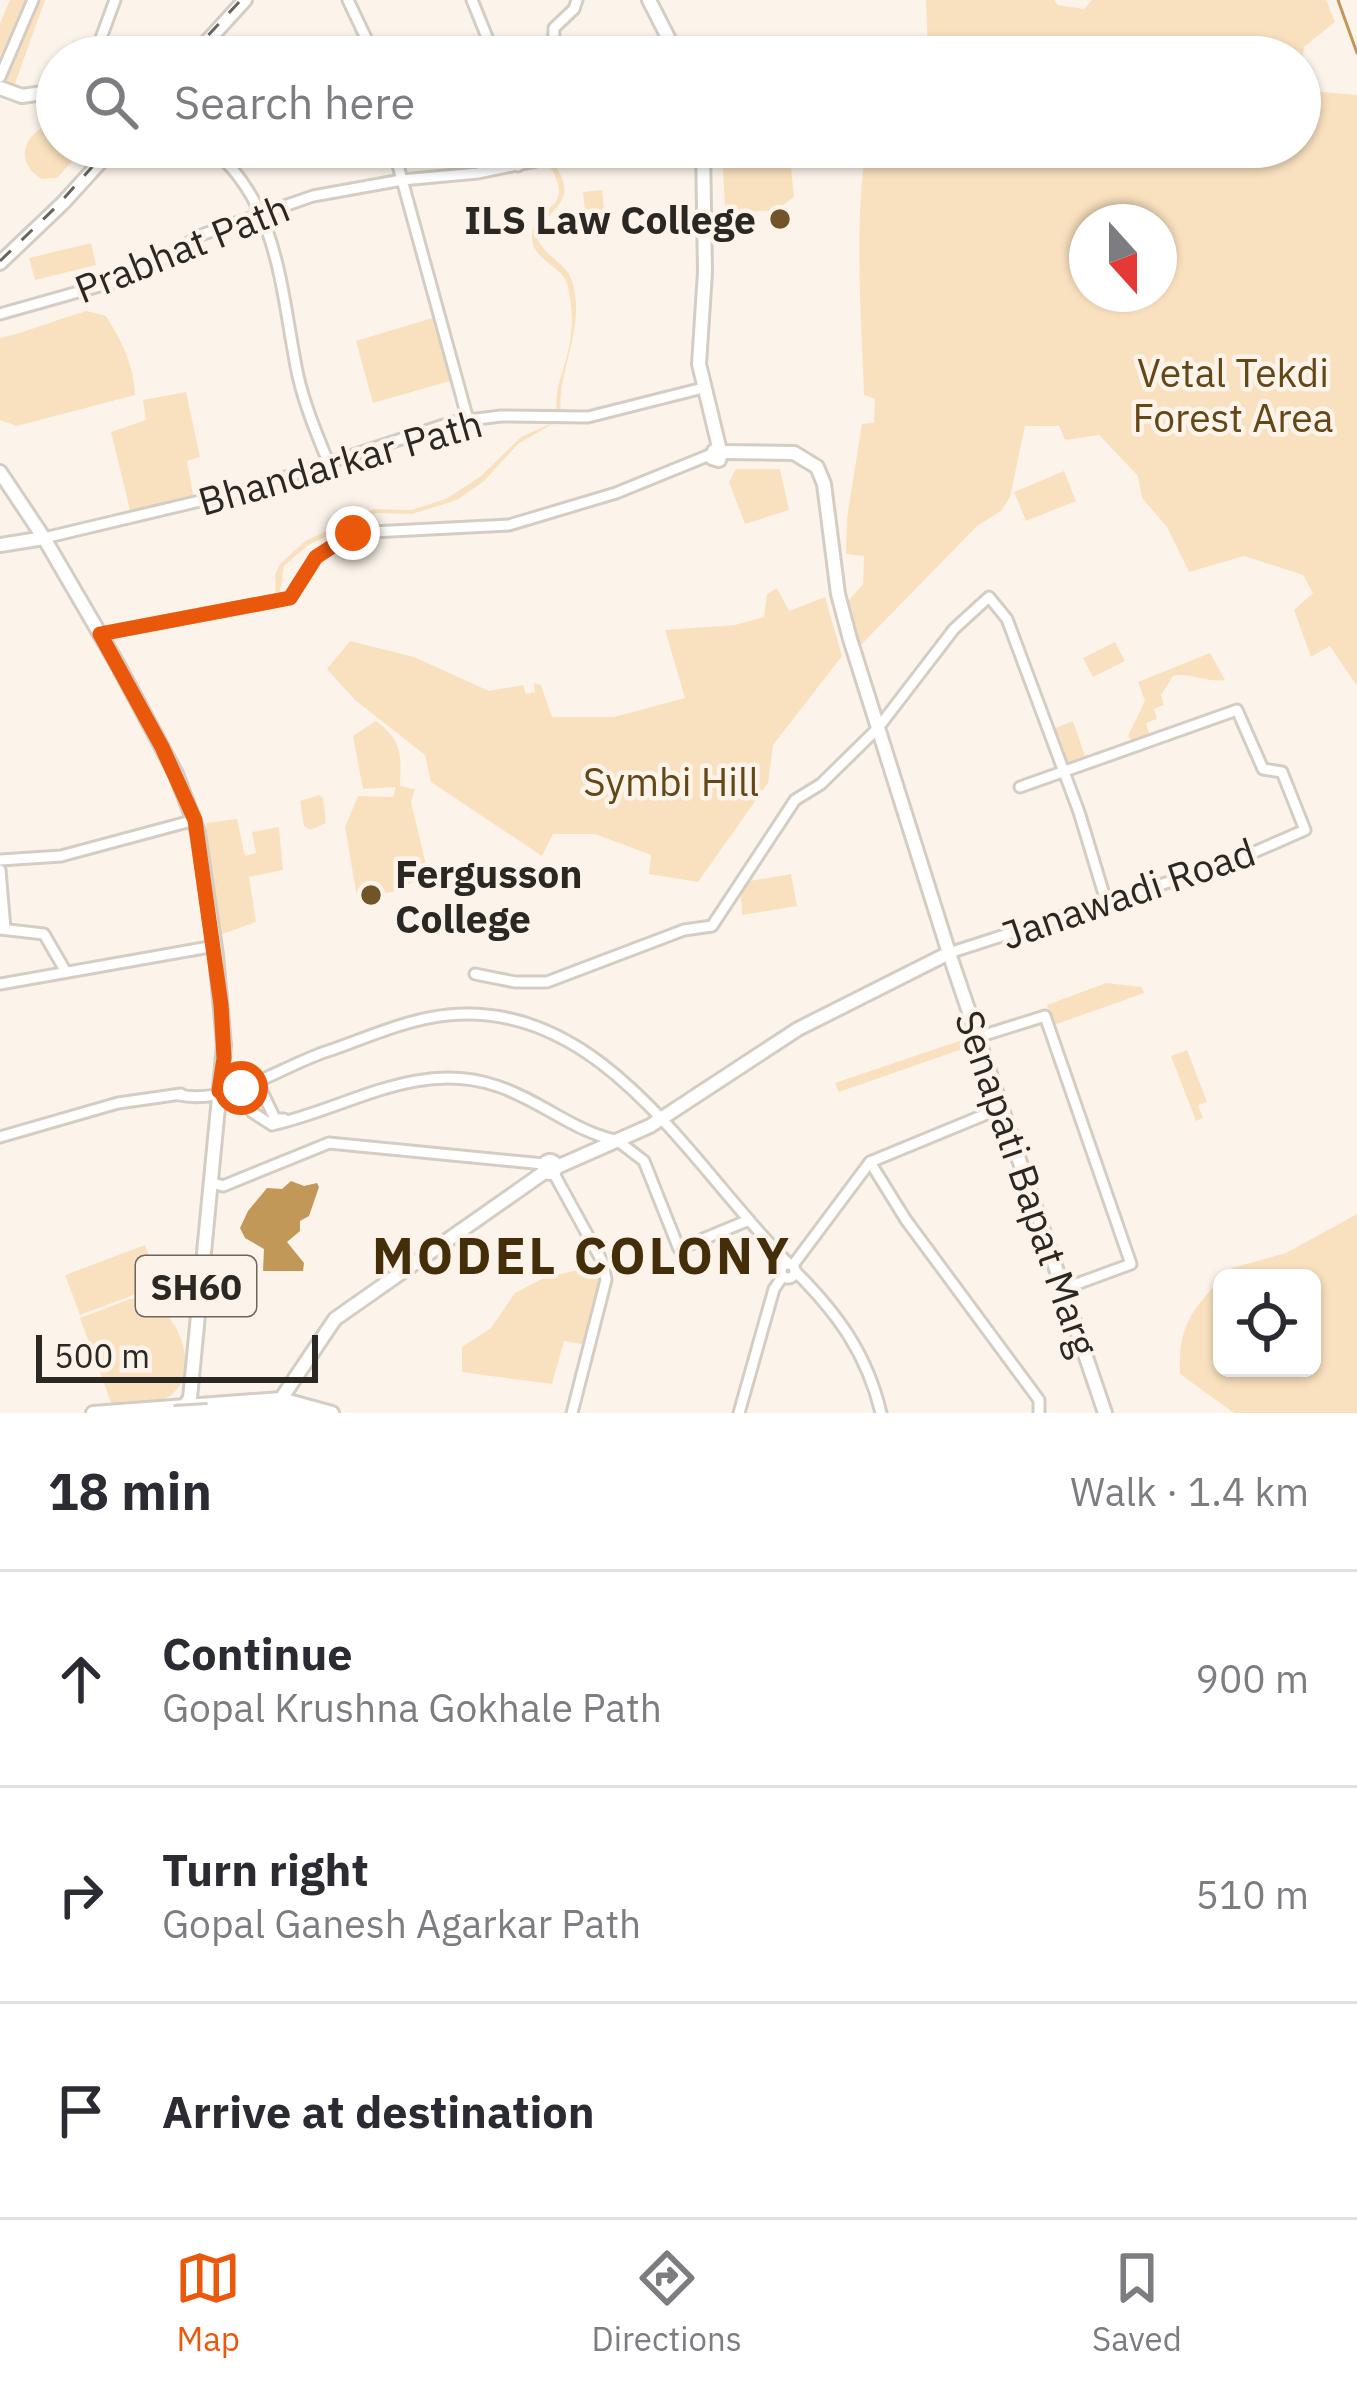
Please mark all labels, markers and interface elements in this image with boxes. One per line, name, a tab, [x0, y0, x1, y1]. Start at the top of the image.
search box	[36, 36, 1321, 168]
icon: search	[78, 69, 144, 135]
text: Search here	[174, 73, 415, 131]
street label: Prabhat Path	[67, 182, 297, 314]
place label: ILS Law College	[464, 194, 756, 245]
north arrow	[1069, 204, 1177, 312]
marker: ILS Law College	[767, 206, 793, 232]
park label: Vetal Tekdi Forest Area	[1132, 347, 1334, 443]
street label: Bhandarkar Path	[192, 397, 488, 527]
route end	[326, 506, 380, 560]
park label: Symbi Hill	[583, 756, 759, 807]
street label: Janawadi Road	[994, 826, 1262, 960]
place label: Fergusson College	[395, 848, 583, 944]
marker: Fergusson College	[358, 882, 384, 908]
street label: Senapati Bapat Marg	[944, 1003, 1110, 1363]
route start	[214, 1061, 268, 1115]
district label: MODEL COLONY	[372, 1222, 792, 1288]
road number: SH60	[136, 1256, 256, 1316]
map controls	[1213, 1269, 1321, 1377]
button: locate	[1213, 1269, 1321, 1377]
scale bar	[36, 1329, 318, 1382]
text: 500 m	[54, 1334, 150, 1377]
text: 18 min	[48, 1458, 212, 1524]
text: Walk · 1.4 km	[1070, 1466, 1309, 1517]
text: Continue	[162, 1624, 353, 1682]
icon: ahead	[48, 1646, 114, 1712]
text: 900 m	[1196, 1653, 1309, 1704]
text: Gopal Krushna Gokhale Path	[162, 1682, 662, 1733]
text: Turn right	[162, 1840, 369, 1898]
icon: right	[48, 1862, 114, 1928]
text: 510 m	[1196, 1869, 1309, 1920]
text: Gopal Ganesh Agarkar Path	[162, 1898, 641, 1949]
icon: arrive	[48, 2078, 114, 2144]
text: Arrive at destination	[162, 2082, 595, 2140]
tab: Map	[175, 2245, 241, 2360]
tab: Directions	[592, 2245, 742, 2360]
tab: Saved	[1092, 2245, 1182, 2360]

